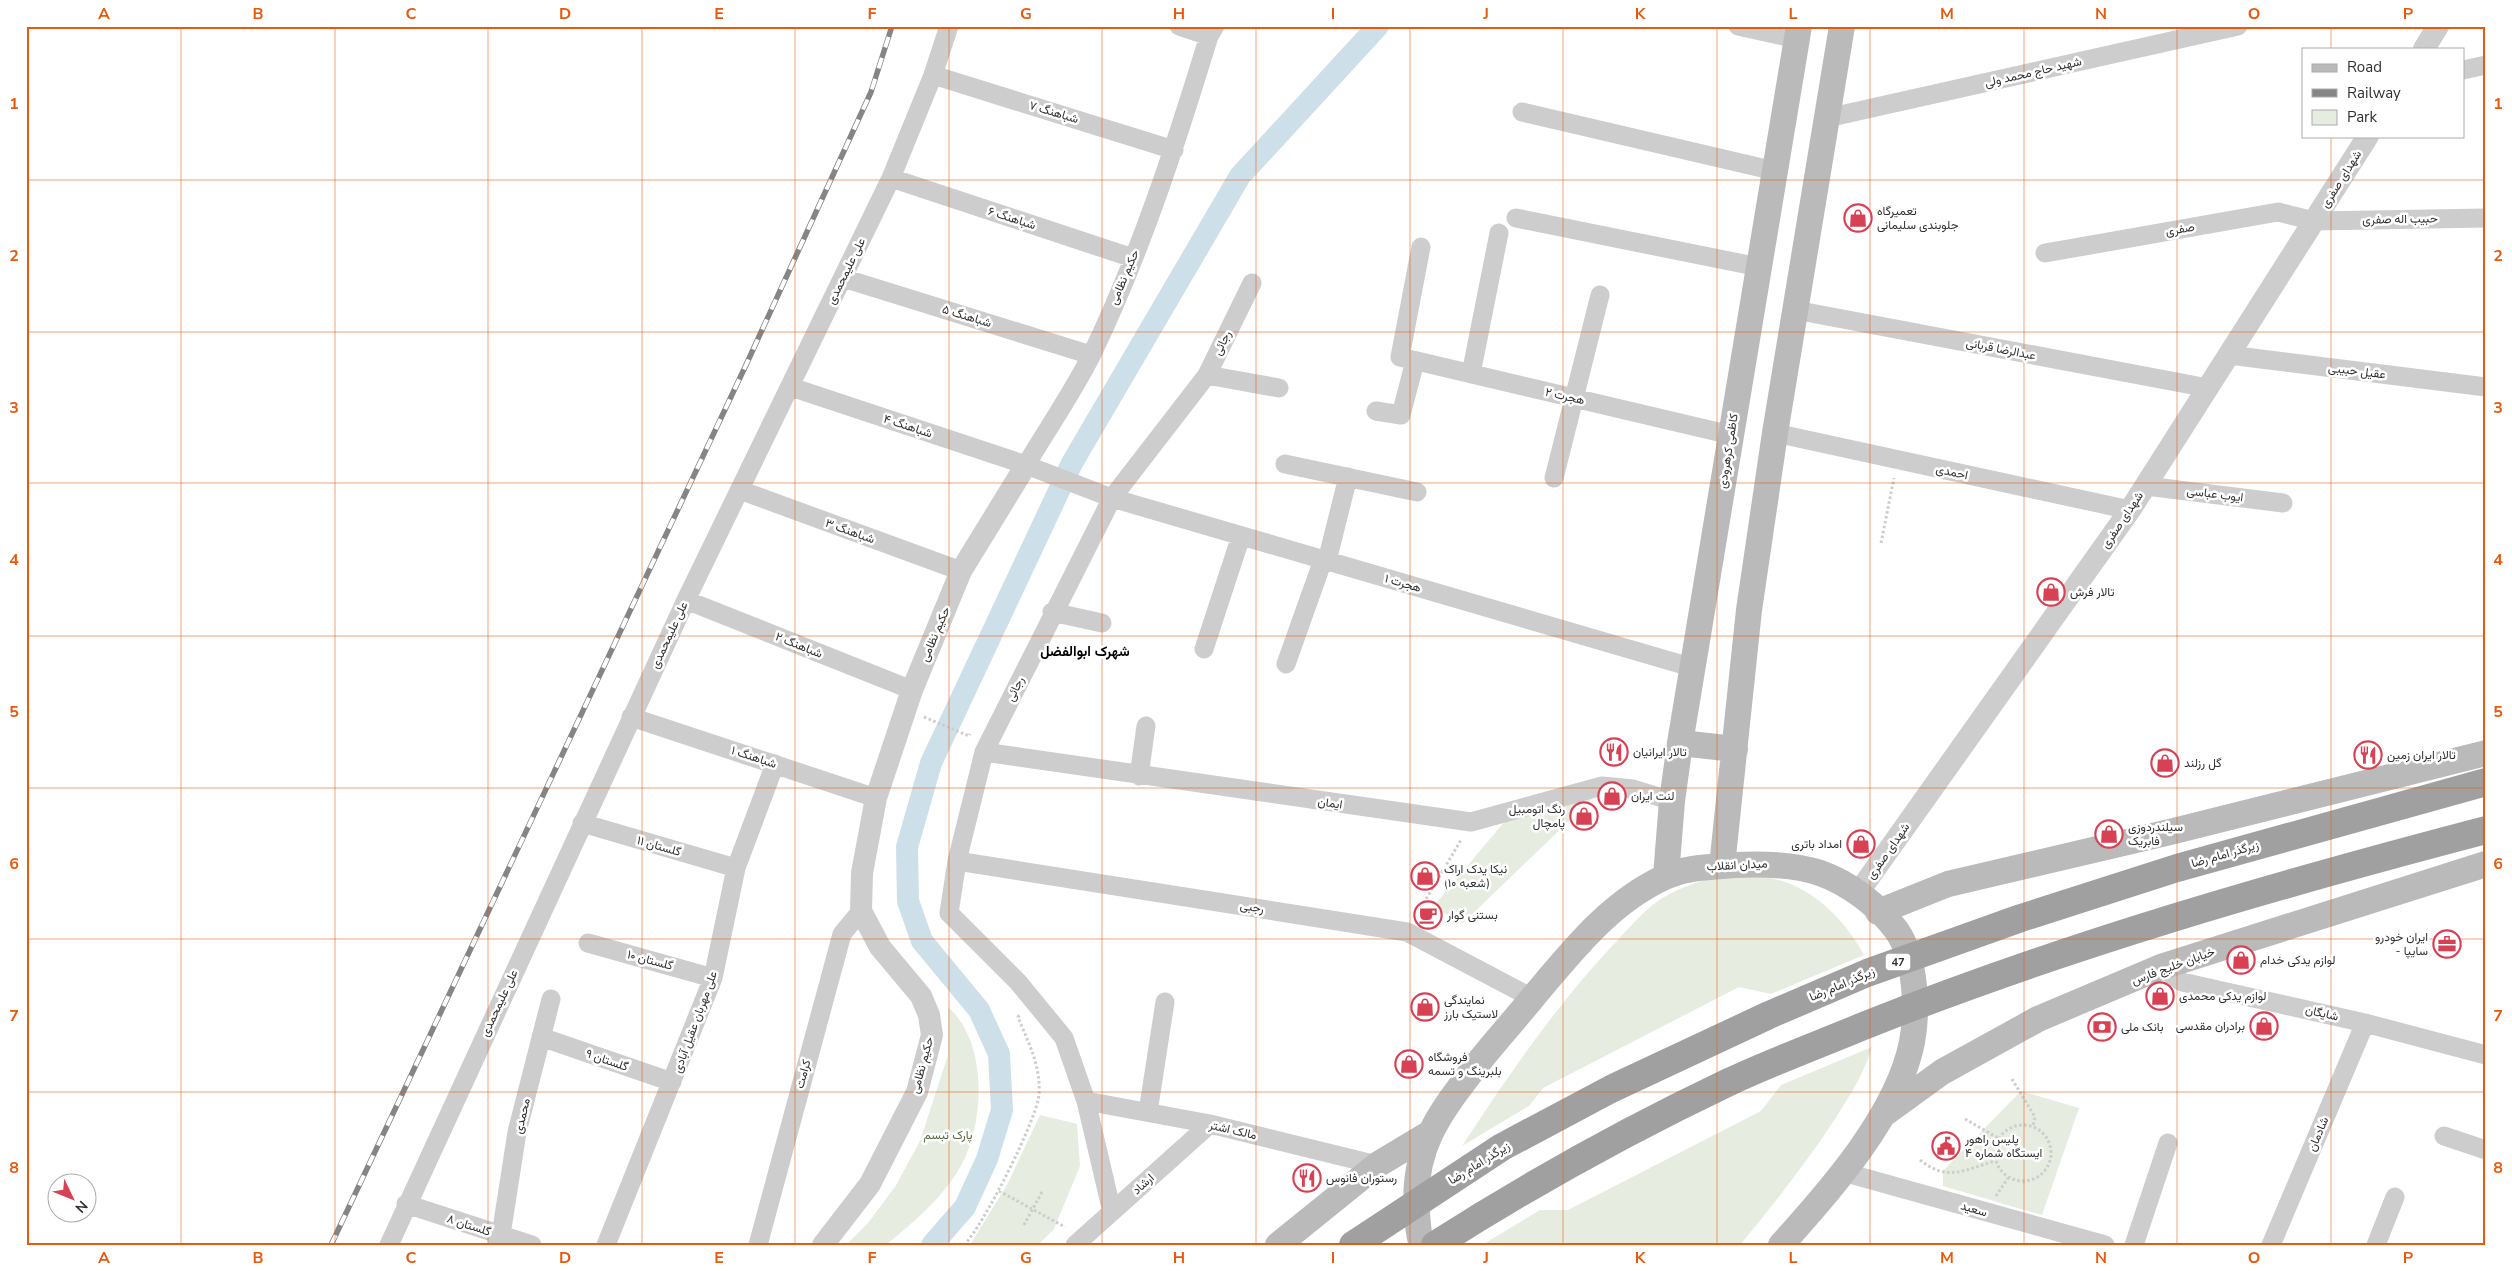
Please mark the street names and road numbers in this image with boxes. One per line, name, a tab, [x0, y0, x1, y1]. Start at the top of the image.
street label: شهید حاج محمد ولی	[1983, 53, 2083, 92]
street label: شباهنگ ۷	[1027, 97, 1081, 127]
street label: شهدای صفری	[2317, 147, 2365, 211]
street label: شباهنگ ۶	[986, 203, 1038, 233]
street label: حبیب اله صفری	[2362, 210, 2438, 228]
street label: صفری	[2164, 219, 2196, 239]
street label: علی علیمحمدی	[823, 235, 869, 307]
street label: حکیم نظامی	[1105, 247, 1143, 307]
street label: شباهنگ ۵	[940, 301, 994, 331]
street label: رجائی	[1209, 328, 1235, 358]
street label: عبدالرضا قربانی	[1965, 334, 2037, 364]
street label: عقیل حبیبی	[2327, 360, 2387, 382]
street label: هجرت ۲	[1544, 384, 1586, 408]
street label: شباهنگ ۴	[882, 411, 934, 441]
street label: کاظمی کرهرودی	[1714, 412, 1742, 490]
street label: احمدی	[1934, 461, 1970, 483]
street label: ایوب عباسی	[2186, 483, 2244, 505]
street label: شهدای صفری	[2097, 488, 2147, 552]
street label: شباهنگ ۳	[823, 515, 877, 547]
street label: هجرت ۱	[1383, 570, 1423, 596]
street label: علی علیمحمدی	[647, 599, 691, 671]
street label: حکیم نظامی	[916, 604, 954, 664]
street label: شباهنگ ۲	[773, 628, 825, 662]
street label: رجائی	[1002, 674, 1028, 704]
street label: شباهنگ ۱	[729, 742, 779, 772]
street label: ایمان	[1317, 793, 1343, 813]
street label: شهدای صفری	[1863, 820, 1913, 882]
street label: گلستان ۱۱	[635, 832, 683, 860]
street label: زیرگذر امام رضا	[2189, 837, 2261, 871]
street label: میدان انقلاب	[1706, 855, 1768, 875]
street label: رجبی	[1239, 897, 1265, 917]
street label: خیابان خلیج فارس	[2129, 944, 2217, 989]
street label: گلستان ۱۰	[625, 946, 675, 974]
road number: 47	[1886, 954, 1910, 970]
street label: زیرگذر امام رضا	[1807, 963, 1877, 1005]
street label: علی علیمحمدی	[477, 967, 521, 1039]
street label: علی مهربان عقیل آبادی	[669, 969, 721, 1075]
street label: شایگان	[2304, 1001, 2340, 1025]
street label: حکیم نظامی	[907, 1035, 937, 1095]
street label: گلستان ۹	[584, 1045, 630, 1075]
street label: کرامت	[791, 1058, 815, 1090]
street label: محمدی	[510, 1097, 534, 1135]
street label: شادمان	[2304, 1114, 2332, 1154]
street label: مالک اشتر	[1207, 1117, 1258, 1143]
street label: زیرگذر امام رضا	[1445, 1138, 1513, 1188]
street label: ارشاد	[1129, 1170, 1157, 1198]
street label: سعید	[1959, 1198, 1989, 1220]
street label: گلستان ۸	[445, 1210, 493, 1240]

